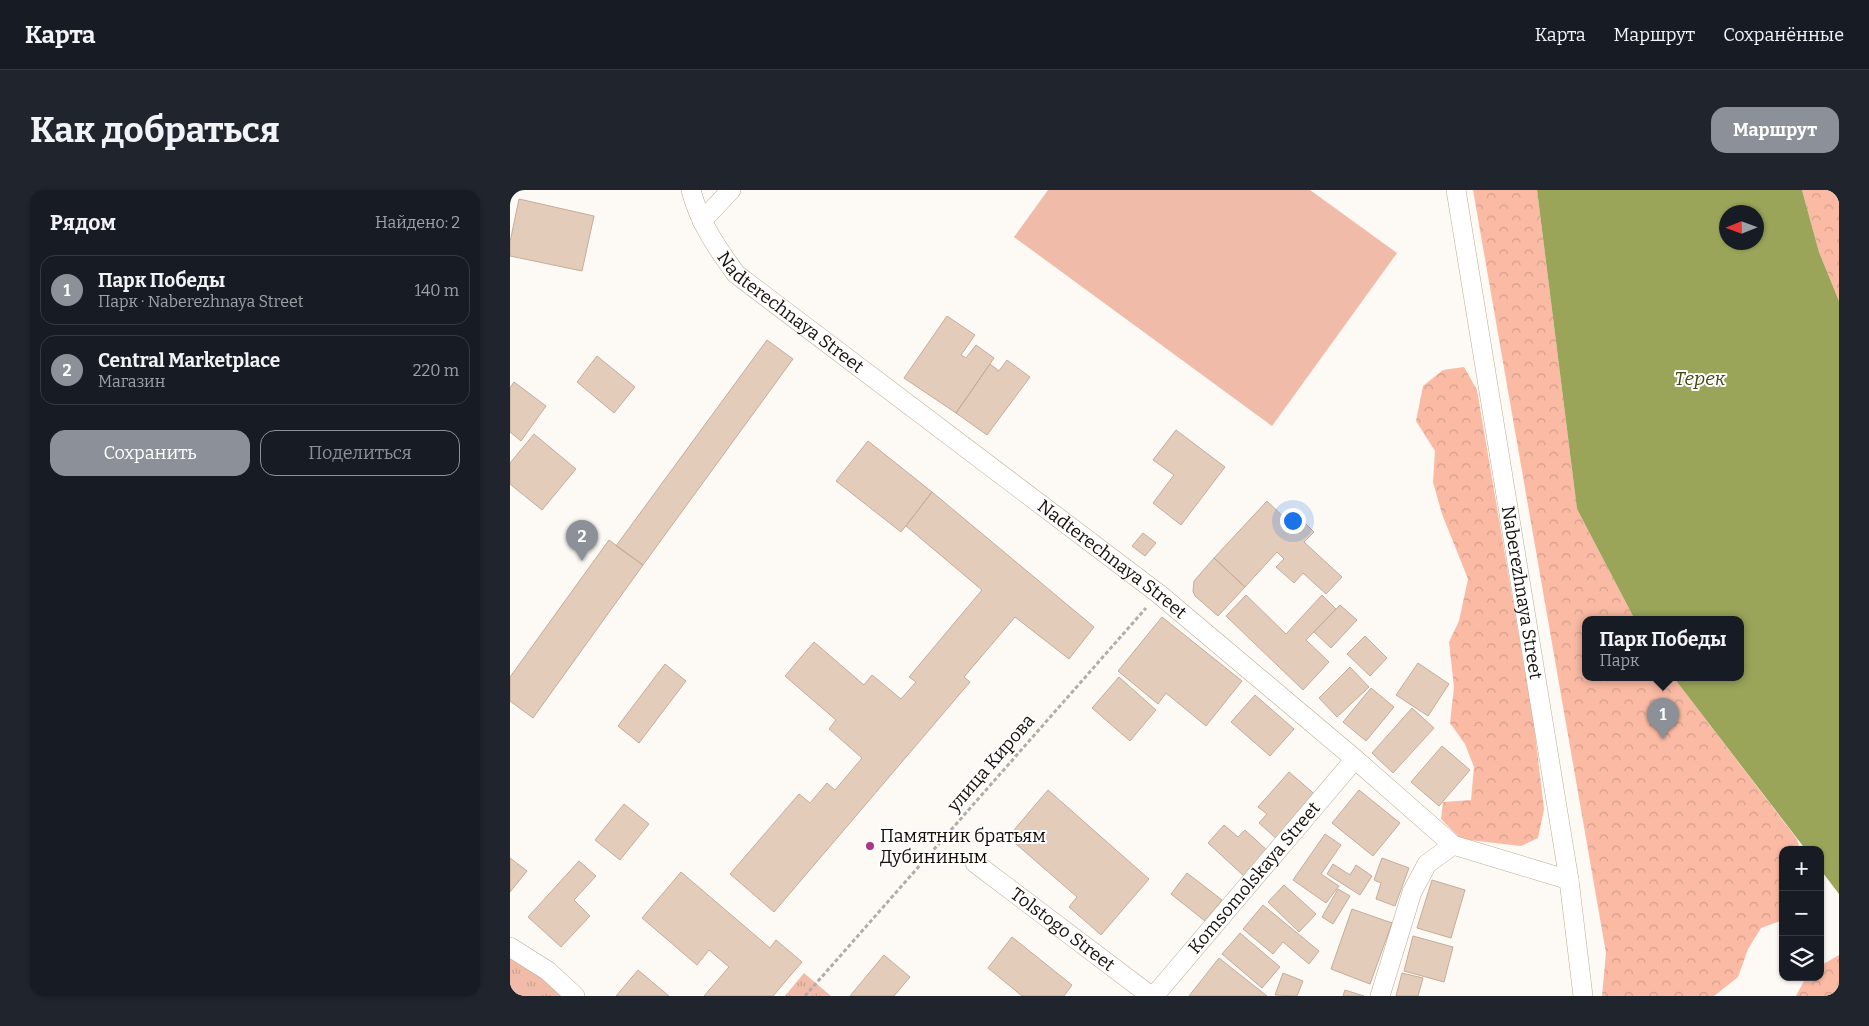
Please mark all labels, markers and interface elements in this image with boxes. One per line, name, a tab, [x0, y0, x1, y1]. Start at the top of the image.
text: Карта	[25, 21, 95, 49]
text: Карта	[1535, 24, 1586, 46]
text: Маршрут	[1614, 24, 1695, 46]
text: Сохранённые	[1723, 24, 1844, 46]
button: Маршрут	[1711, 107, 1839, 153]
text: Как добраться	[30, 109, 280, 151]
north arrow	[1719, 205, 1764, 250]
text: Рядом	[50, 210, 116, 236]
text: Найдено: 2	[375, 213, 460, 232]
street label: Nadterechnaya Street	[712, 247, 868, 378]
text: Парк Победы	[98, 269, 225, 292]
text: 1	[64, 281, 70, 300]
text: 140 m	[414, 281, 459, 300]
text: Парк · Naberezhnaya Street	[98, 292, 304, 311]
text: Central Marketplace	[98, 349, 280, 372]
text: 2	[62, 361, 72, 380]
text: 220 m	[413, 361, 459, 380]
water label: Терек	[1675, 367, 1726, 390]
text: Магазин	[98, 372, 165, 391]
button: Сохранить	[50, 430, 250, 476]
button: Поделиться	[260, 430, 460, 476]
street label: Nadterechnaya Street	[1033, 495, 1192, 624]
street label: Naberezhnaya Street	[1497, 504, 1547, 682]
your location	[1280, 508, 1306, 534]
pin: 2	[566, 520, 598, 561]
popup	[1582, 616, 1744, 681]
text: Парк Победы	[1599, 628, 1727, 651]
text: Парк	[1599, 651, 1639, 670]
pin: 1	[1647, 698, 1679, 739]
street label: улица Кирова	[942, 710, 1039, 817]
street label: Komsomolskaya Street	[1184, 797, 1325, 958]
place label: Памятник братьям Дубининым	[880, 825, 1046, 868]
marker: Памятник братьям Дубининым	[864, 840, 876, 852]
map controls	[1779, 846, 1824, 981]
button: +	[1779, 846, 1824, 891]
street label: Tolstogo Street	[1006, 883, 1120, 976]
button: −	[1779, 891, 1824, 936]
button: layers	[1779, 936, 1824, 981]

